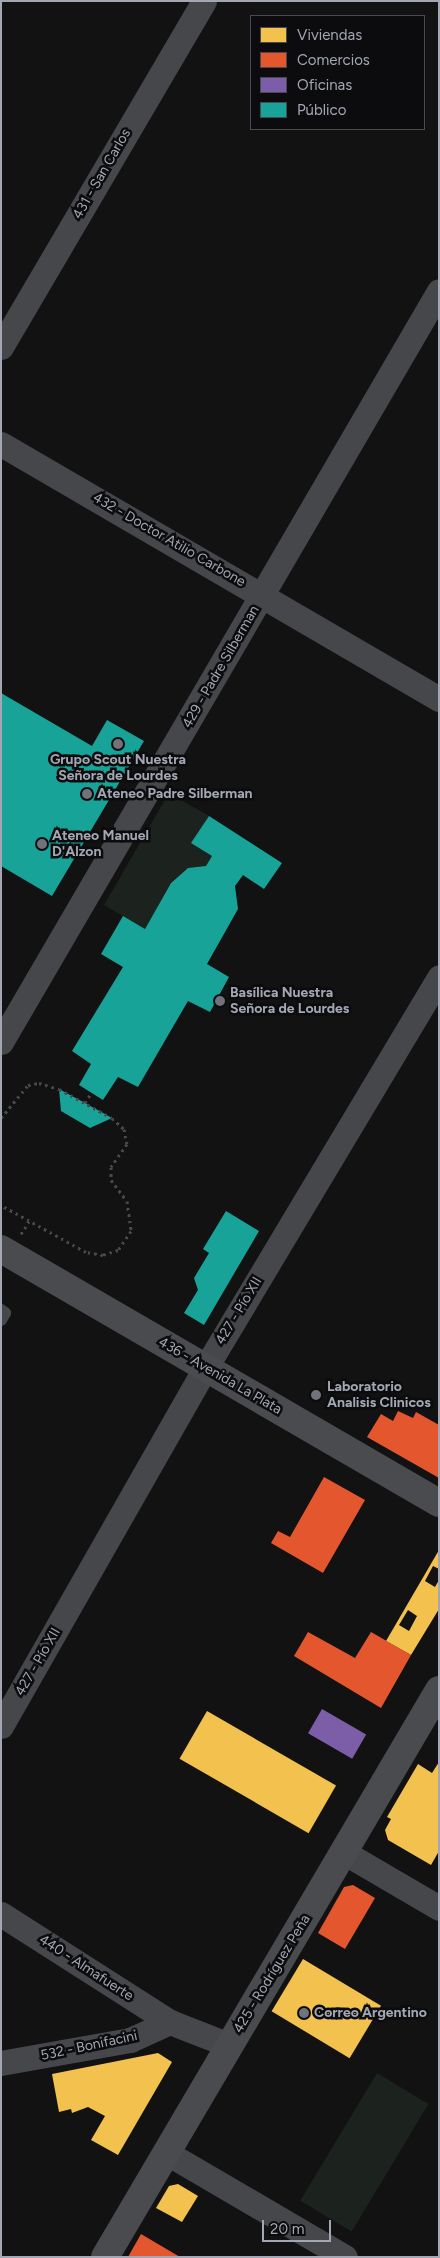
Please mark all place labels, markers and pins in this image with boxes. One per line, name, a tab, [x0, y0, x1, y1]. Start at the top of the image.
marker: Grupo Scout Nuestra Señora de Lourdes	[112, 738, 124, 750]
place label: Grupo Scout Nuestra Señora de Lourdes	[50, 752, 186, 784]
place label: Ateneo Padre Silberman	[97, 786, 253, 802]
marker: Ateneo Padre Silberman	[81, 788, 93, 800]
place label: Ateneo Manuel D'Alzon	[52, 828, 149, 860]
marker: Ateneo Manuel D'Alzon	[36, 838, 48, 850]
place label: Basílica Nuestra Señora de Lourdes	[230, 985, 349, 1018]
marker: Basílica Nuestra Señora de Lourdes	[214, 995, 226, 1007]
place label: Laboratorio Analisis Clinicos	[327, 1379, 431, 1411]
marker: Laboratorio Analisis Clinicos	[309, 1388, 323, 1402]
place label: Correo Argentino	[314, 2005, 427, 2021]
marker: Correo Argentino	[298, 2007, 310, 2019]

